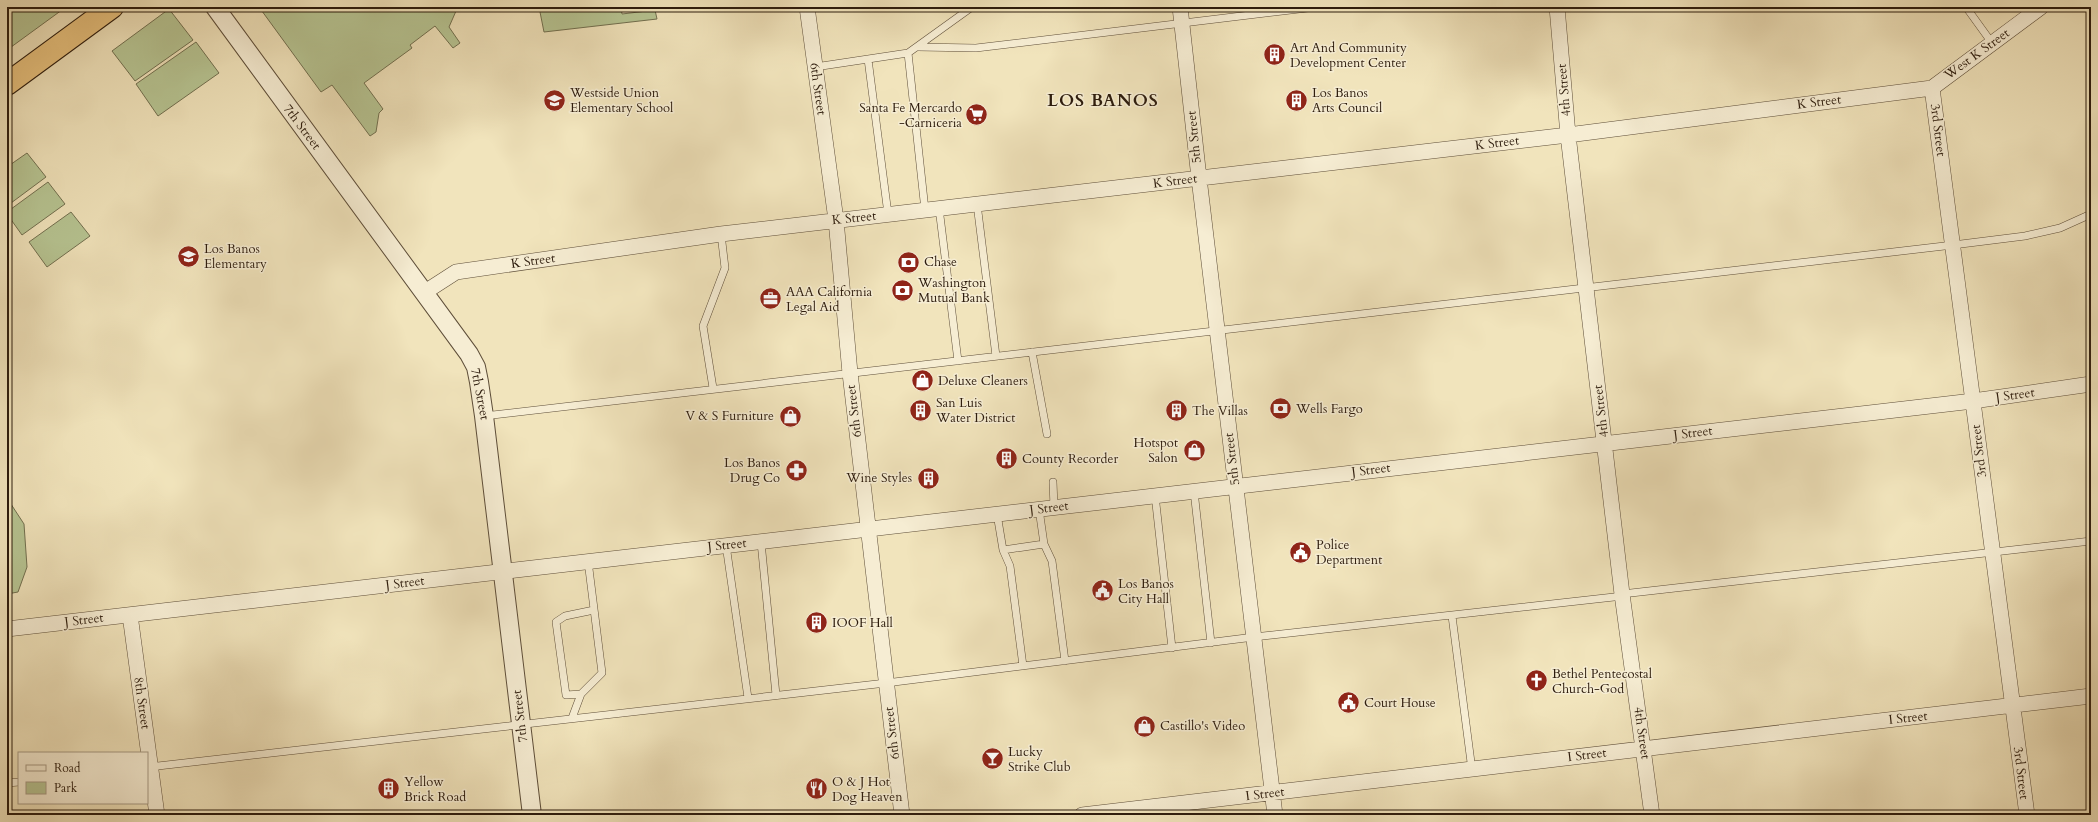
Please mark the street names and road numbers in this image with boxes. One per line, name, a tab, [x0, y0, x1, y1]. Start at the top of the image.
street label: West K Street	[1940, 24, 2013, 84]
street label: 6th Street	[805, 62, 831, 116]
street label: 4th Street	[1553, 63, 1575, 117]
street label: K Street	[1796, 90, 1842, 114]
street label: 7th Street	[279, 101, 325, 153]
street label: 3rd Street	[1926, 103, 1950, 157]
street label: 5th Street	[1182, 110, 1206, 164]
street label: K Street	[1474, 131, 1520, 155]
street label: K Street	[1152, 169, 1198, 193]
street label: K Street	[831, 207, 877, 229]
street label: K Street	[510, 249, 556, 273]
street label: 7th Street	[466, 366, 494, 422]
street label: J Street	[1992, 383, 2036, 407]
street label: 6th Street	[842, 384, 866, 438]
street label: 4th Street	[1589, 384, 1613, 438]
street label: J Street	[1670, 422, 1714, 445]
street label: 3rd Street	[1967, 424, 1991, 478]
street label: 5th Street	[1220, 432, 1244, 486]
street label: J Street	[1348, 459, 1392, 482]
street label: J Street	[1026, 497, 1070, 520]
street label: J Street	[705, 534, 747, 556]
street label: J Street	[382, 572, 426, 595]
street label: J Street	[61, 609, 105, 632]
street label: 8th Street	[129, 676, 155, 730]
street label: 7th Street	[508, 689, 532, 743]
street label: 6th Street	[880, 706, 904, 760]
street label: 4th Street	[1629, 706, 1655, 760]
street label: I Street	[1888, 707, 1928, 729]
street label: I Street	[1566, 744, 1608, 766]
street label: 3rd Street	[2009, 746, 2033, 800]
street label: I Street	[1244, 783, 1286, 805]

